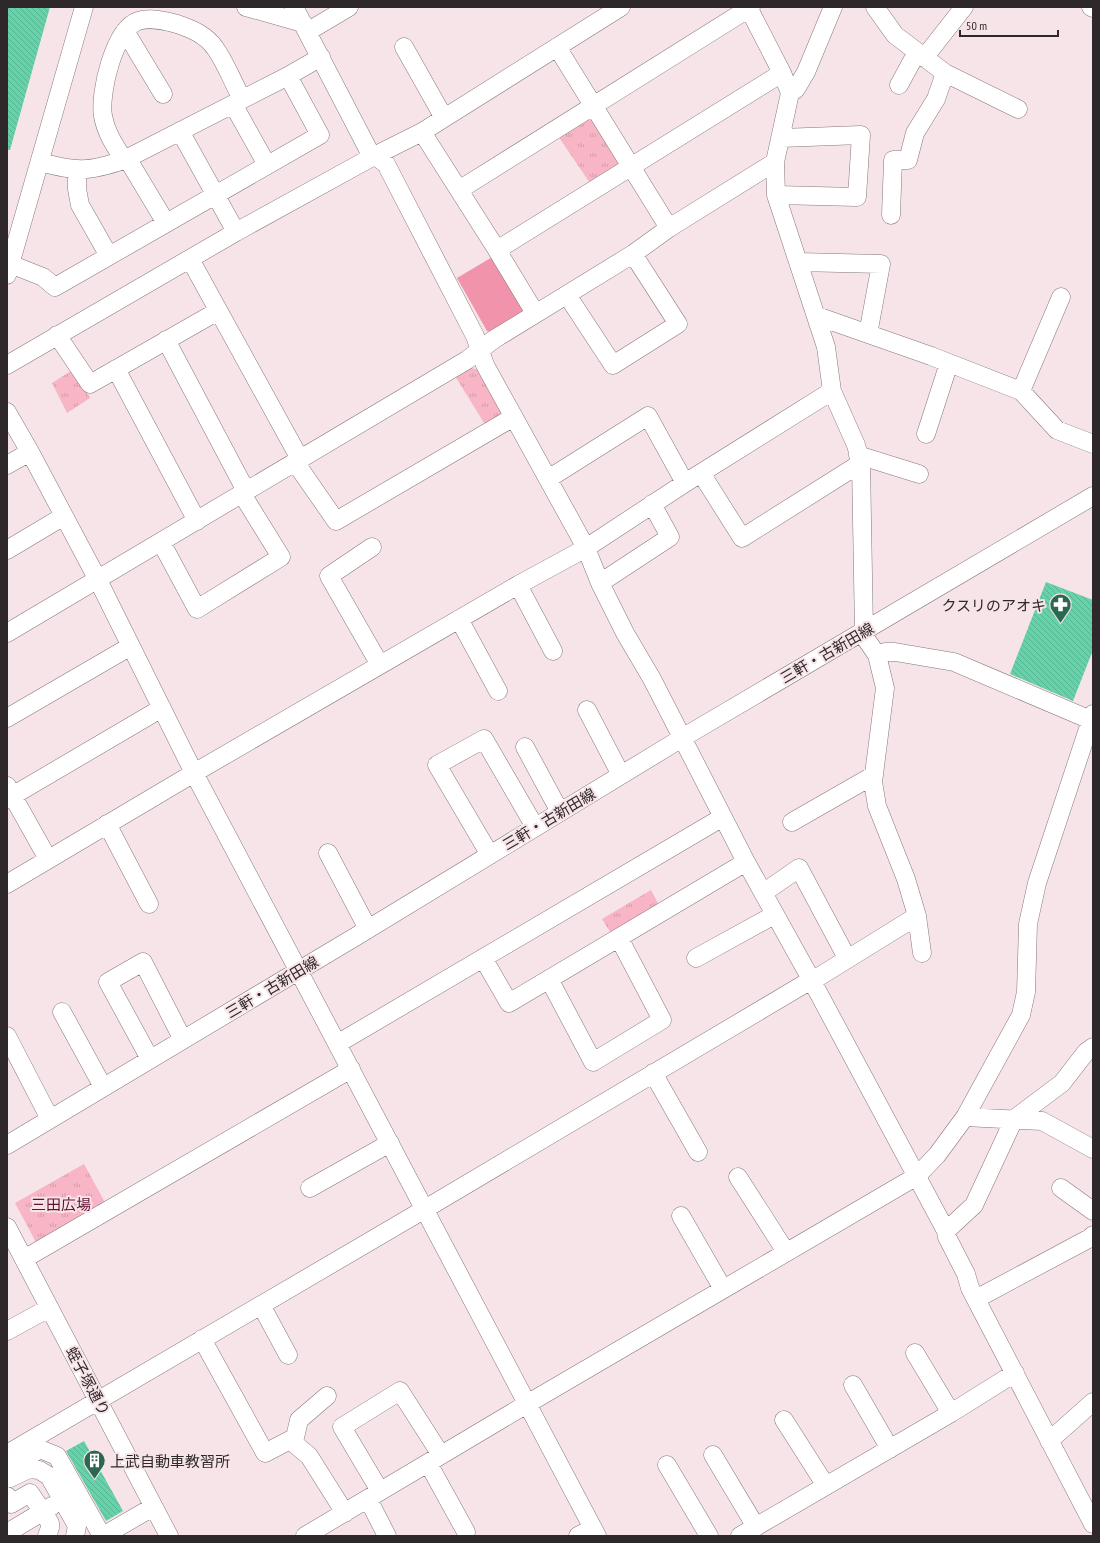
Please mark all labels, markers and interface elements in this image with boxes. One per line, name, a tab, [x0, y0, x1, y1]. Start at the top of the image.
scale bar	[960, 12, 1058, 38]
text: 50 m	[966, 18, 987, 33]
pharmacy icon: クスリのアオキ	[1048, 592, 1074, 625]
place label: クスリのアオキ	[941, 596, 1046, 615]
street label: 三軒・古新田線	[777, 619, 877, 687]
street label: 三軒・古新田線	[499, 784, 599, 854]
street label: 三軒・古新田線	[222, 952, 322, 1022]
park label: 三田広場	[31, 1195, 91, 1214]
street label: 蛭子塚通り	[62, 1343, 114, 1419]
building icon: 上武自動車教習所	[81, 1448, 107, 1481]
place label: 上武自動車教習所	[110, 1452, 230, 1471]

